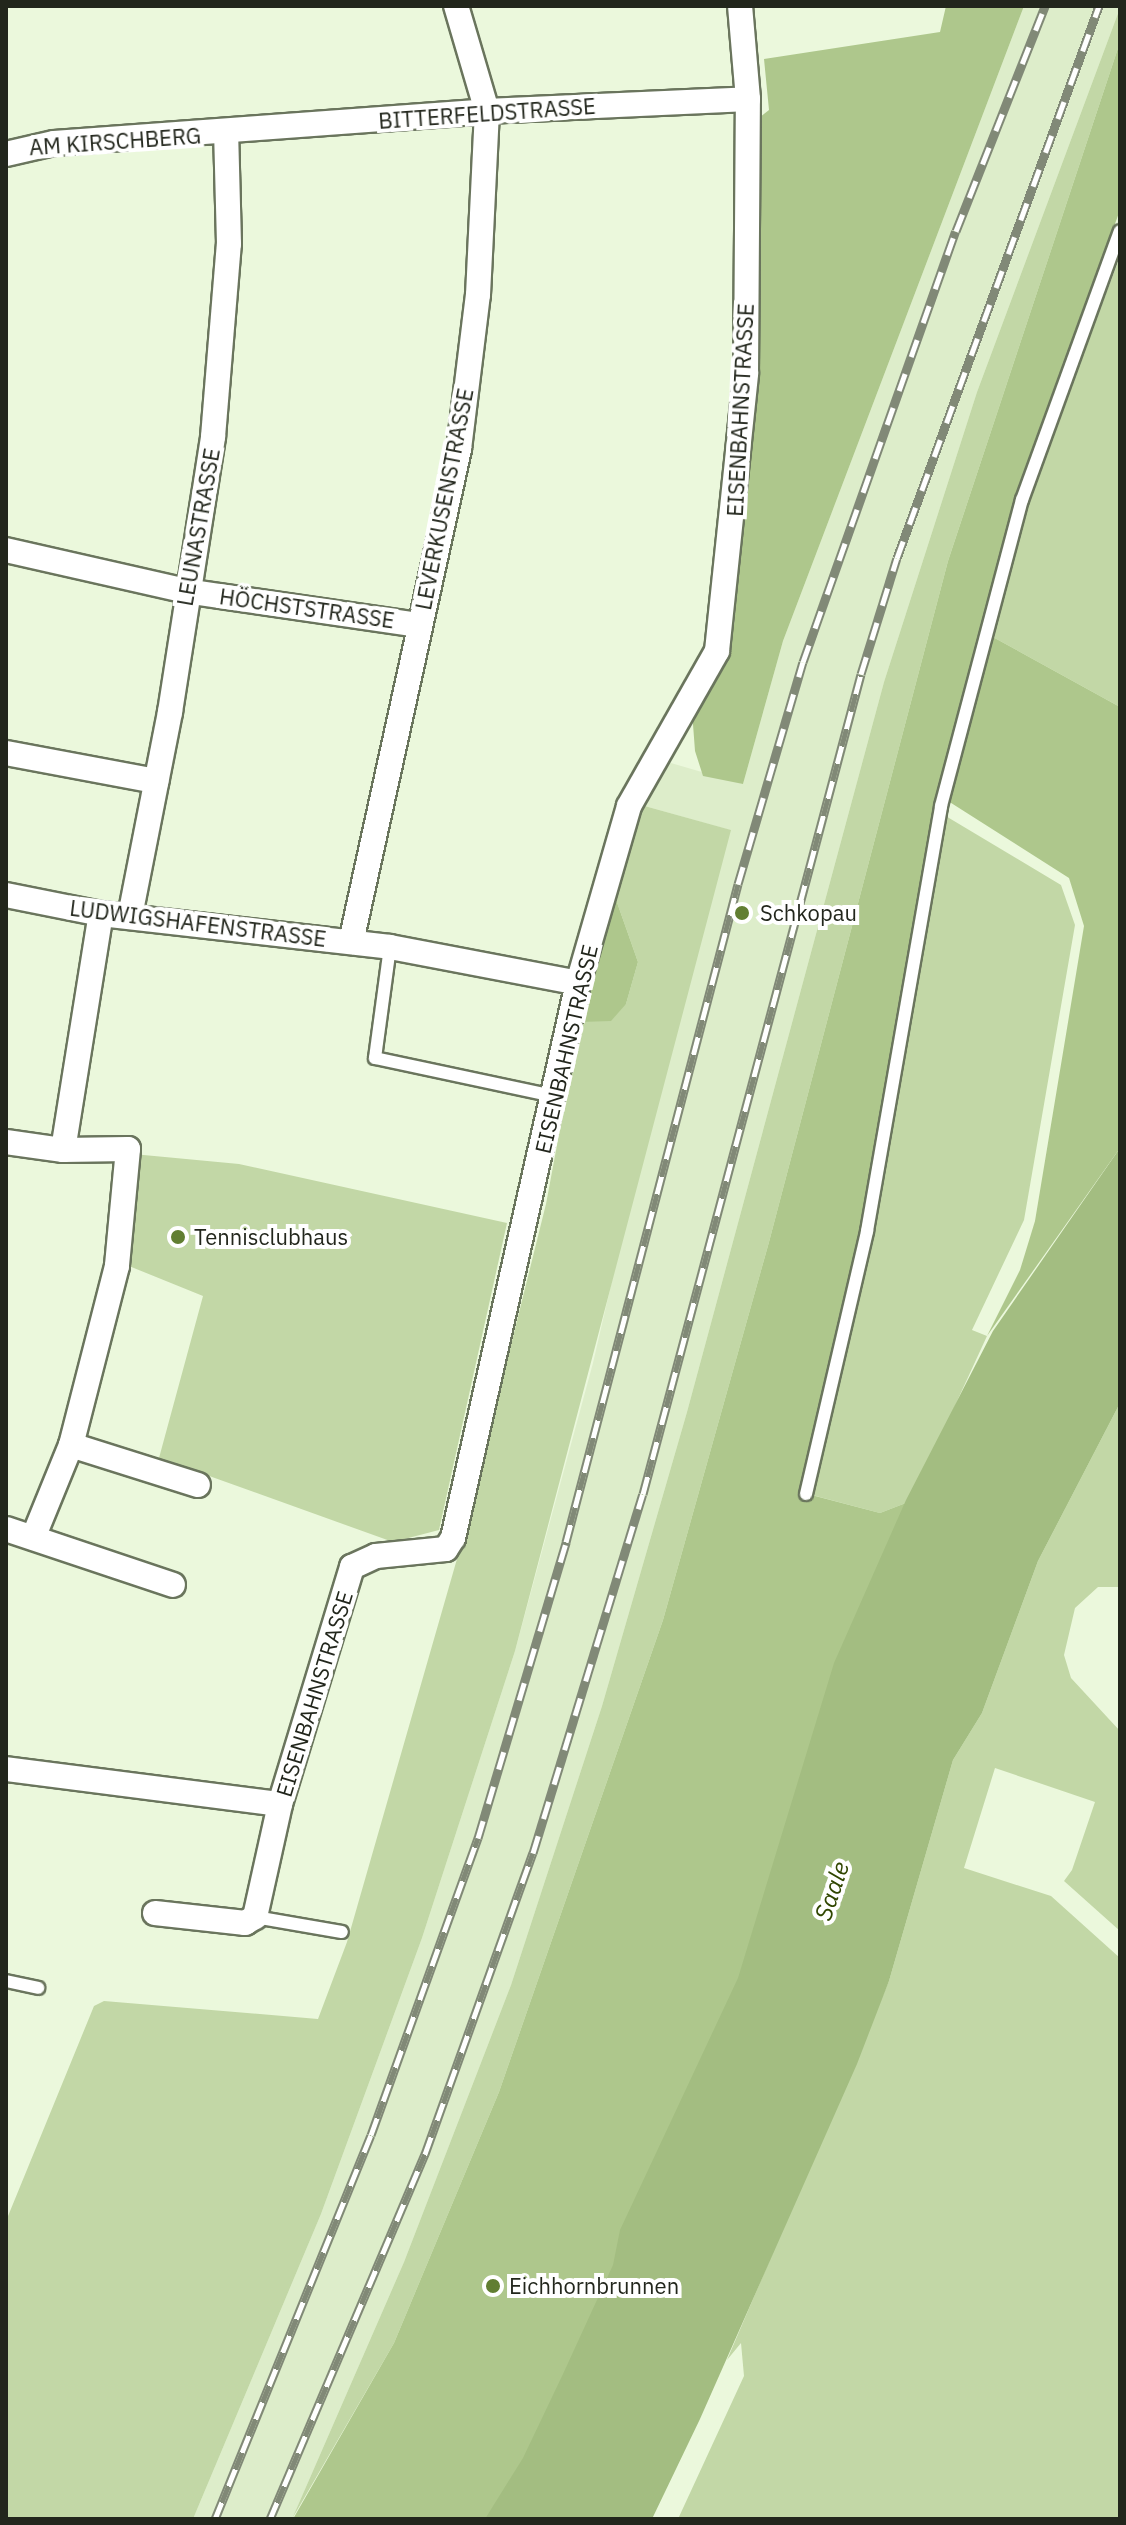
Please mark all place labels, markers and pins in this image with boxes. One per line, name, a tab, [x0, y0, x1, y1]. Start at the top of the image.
place label: Schkopau	[760, 900, 857, 926]
marker: Schkopau	[731, 902, 753, 924]
place label: Tennisclubhaus	[194, 1224, 348, 1250]
marker: Tennisclubhaus	[169, 1228, 187, 1246]
place label: Eichhornbrunnen	[509, 2273, 679, 2299]
marker: Eichhornbrunnen	[484, 2277, 502, 2295]

